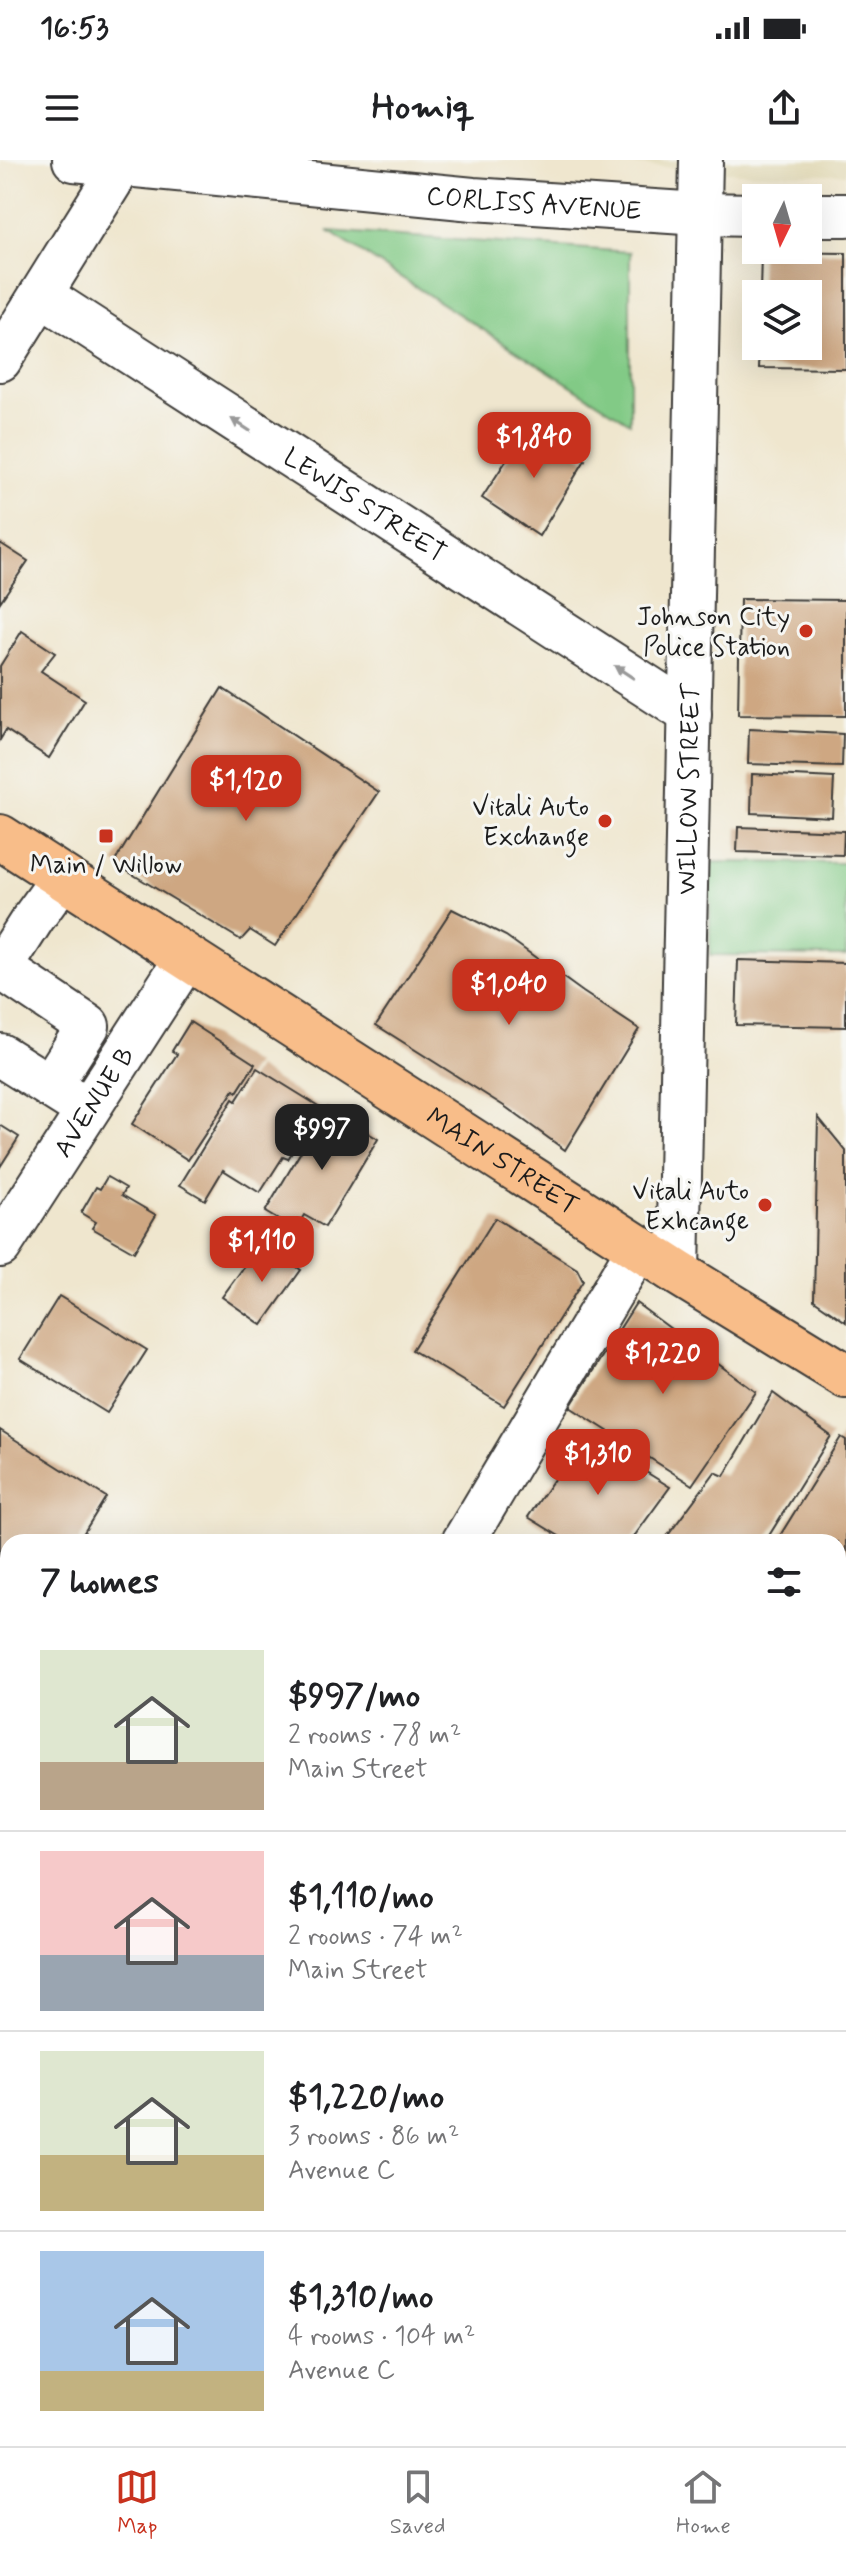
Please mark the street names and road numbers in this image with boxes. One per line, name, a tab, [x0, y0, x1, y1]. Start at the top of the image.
street label: CORLISS AVENUE	[425, 180, 642, 229]
street label: LEWIS STREET	[276, 441, 452, 571]
street label: WILLOW STREET	[671, 682, 709, 895]
street label: AVENUE B	[47, 1041, 143, 1164]
street label: MAIN STREET	[419, 1101, 585, 1224]

